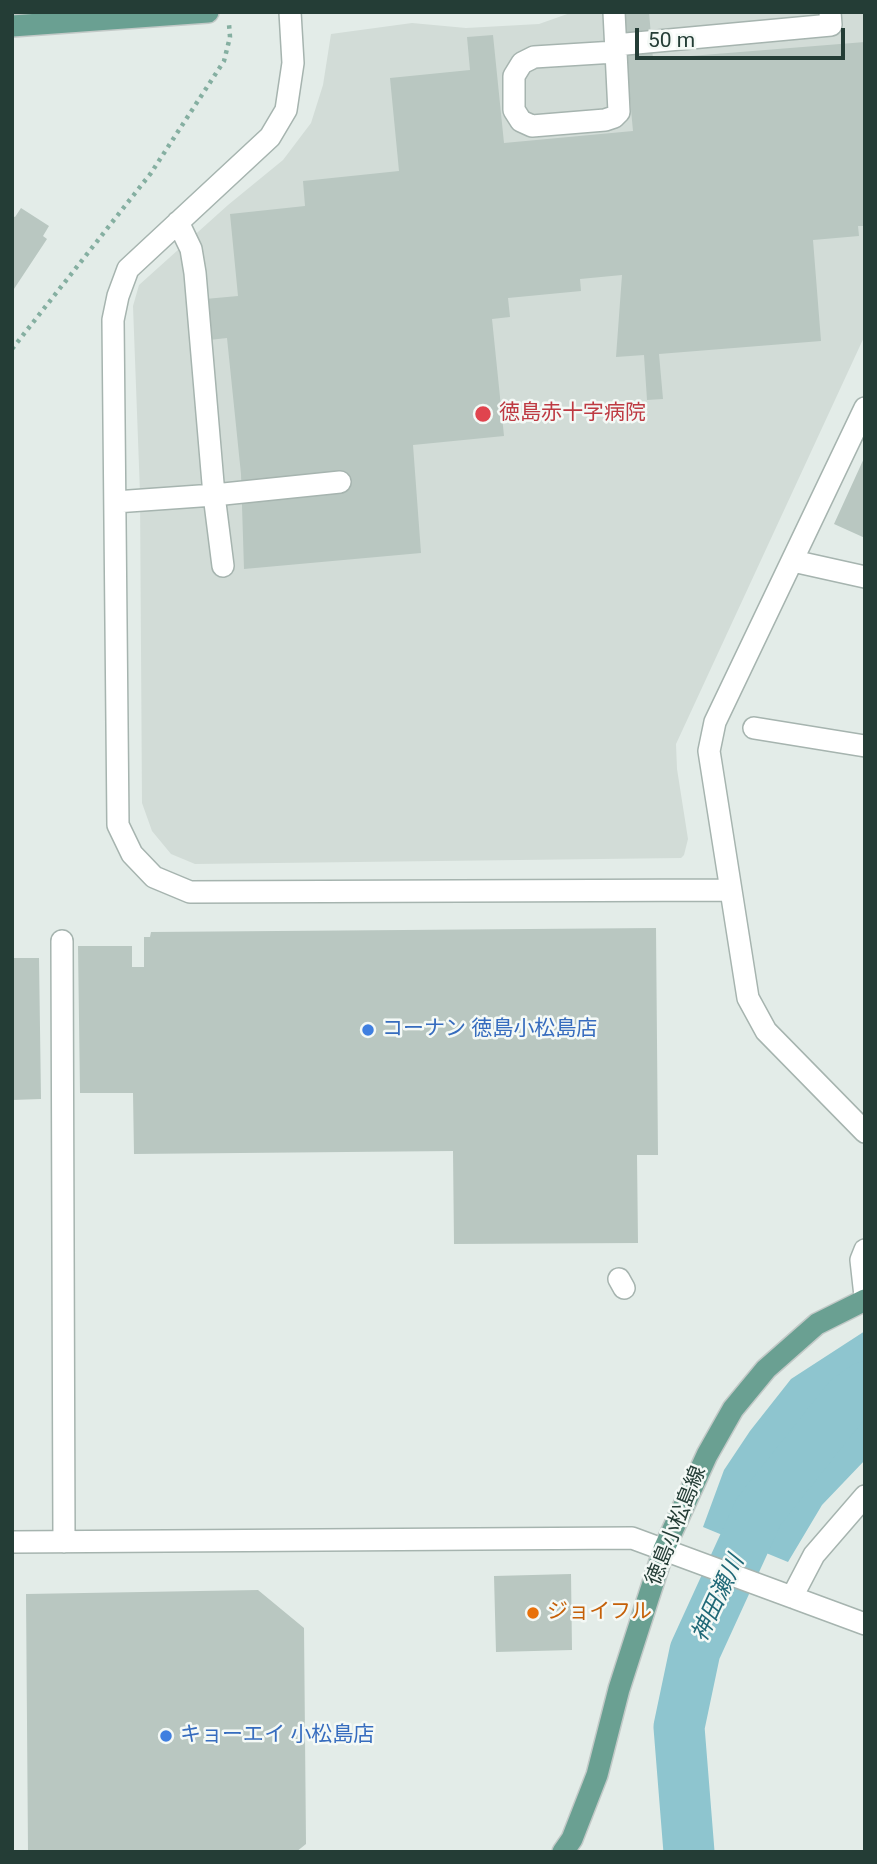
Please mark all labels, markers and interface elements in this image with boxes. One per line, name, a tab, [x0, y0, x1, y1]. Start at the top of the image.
scale bar	[639, 14, 849, 58]
text: 50 m	[648, 28, 695, 52]
place label: 徳島赤十字病院	[499, 401, 646, 427]
marker: 徳島赤十字病院	[473, 404, 493, 424]
place label: コーナン 徳島小松島店	[382, 1017, 597, 1043]
marker: コーナン 徳島小松島店	[360, 1022, 376, 1038]
street label: 徳島小松島線	[642, 1463, 712, 1589]
water label: 神田瀬川	[687, 1551, 751, 1647]
place label: ジョイフル	[547, 1600, 652, 1626]
marker: ジョイフル	[525, 1605, 541, 1621]
place label: キョーエイ 小松島店	[180, 1723, 374, 1749]
marker: キョーエイ 小松島店	[158, 1728, 174, 1744]

